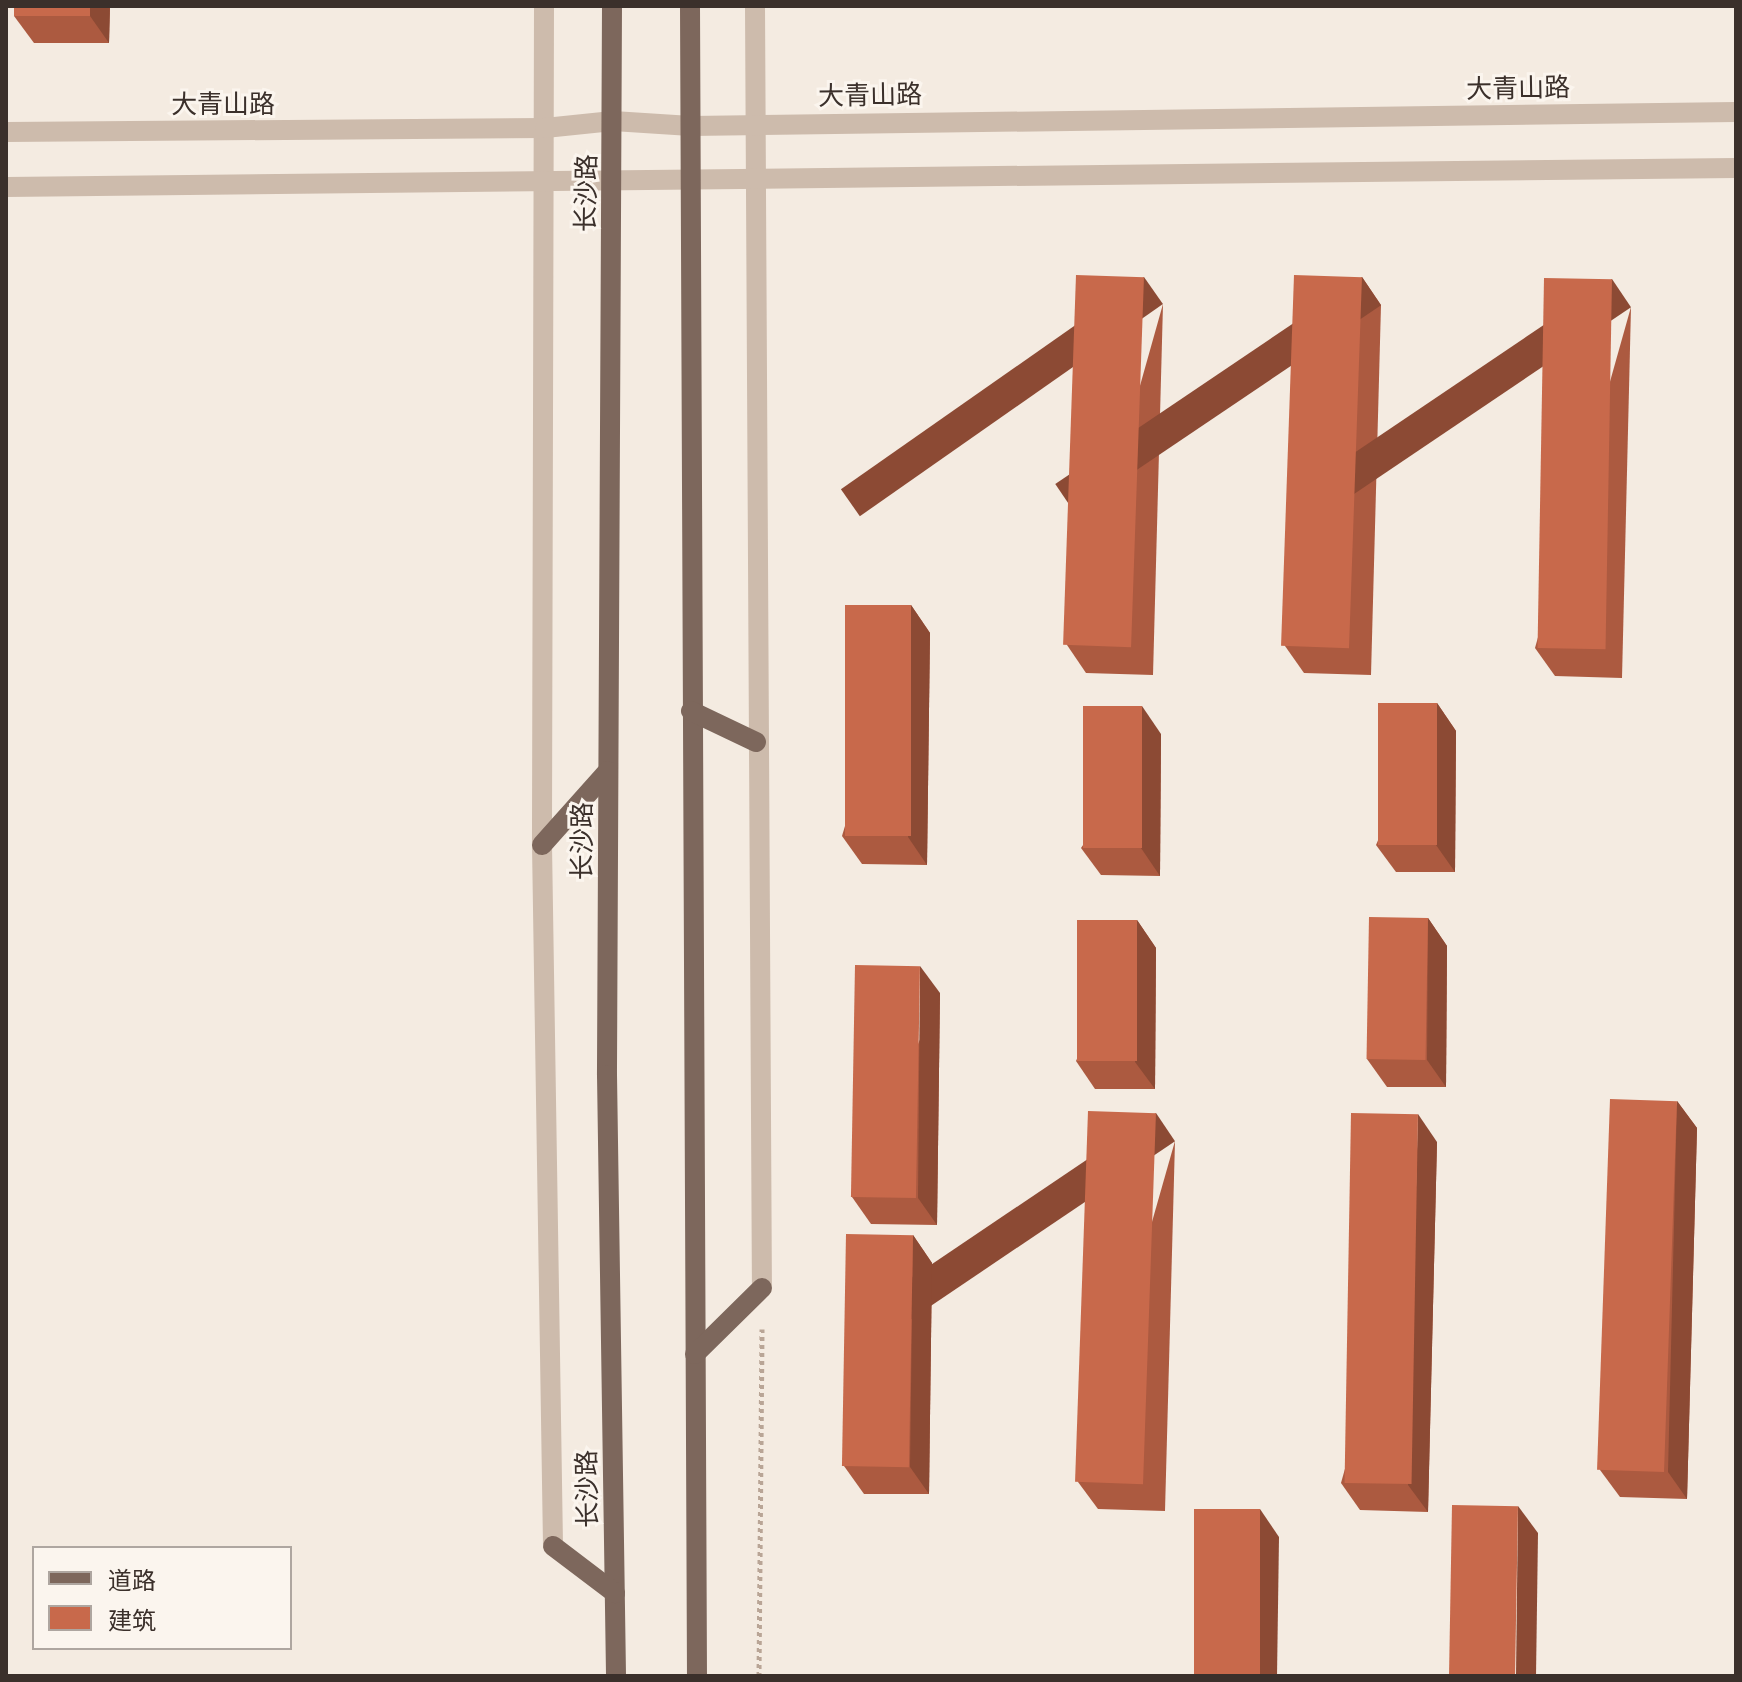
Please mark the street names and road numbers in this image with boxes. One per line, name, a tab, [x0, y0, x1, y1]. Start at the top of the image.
street label: 大青山路	[1466, 71, 1570, 105]
street label: 大青山路	[818, 78, 922, 112]
street label: 大青山路	[171, 88, 275, 120]
street label: 长沙路	[570, 154, 602, 232]
street label: 长沙路	[566, 802, 598, 880]
street label: 长沙路	[571, 1450, 603, 1528]

